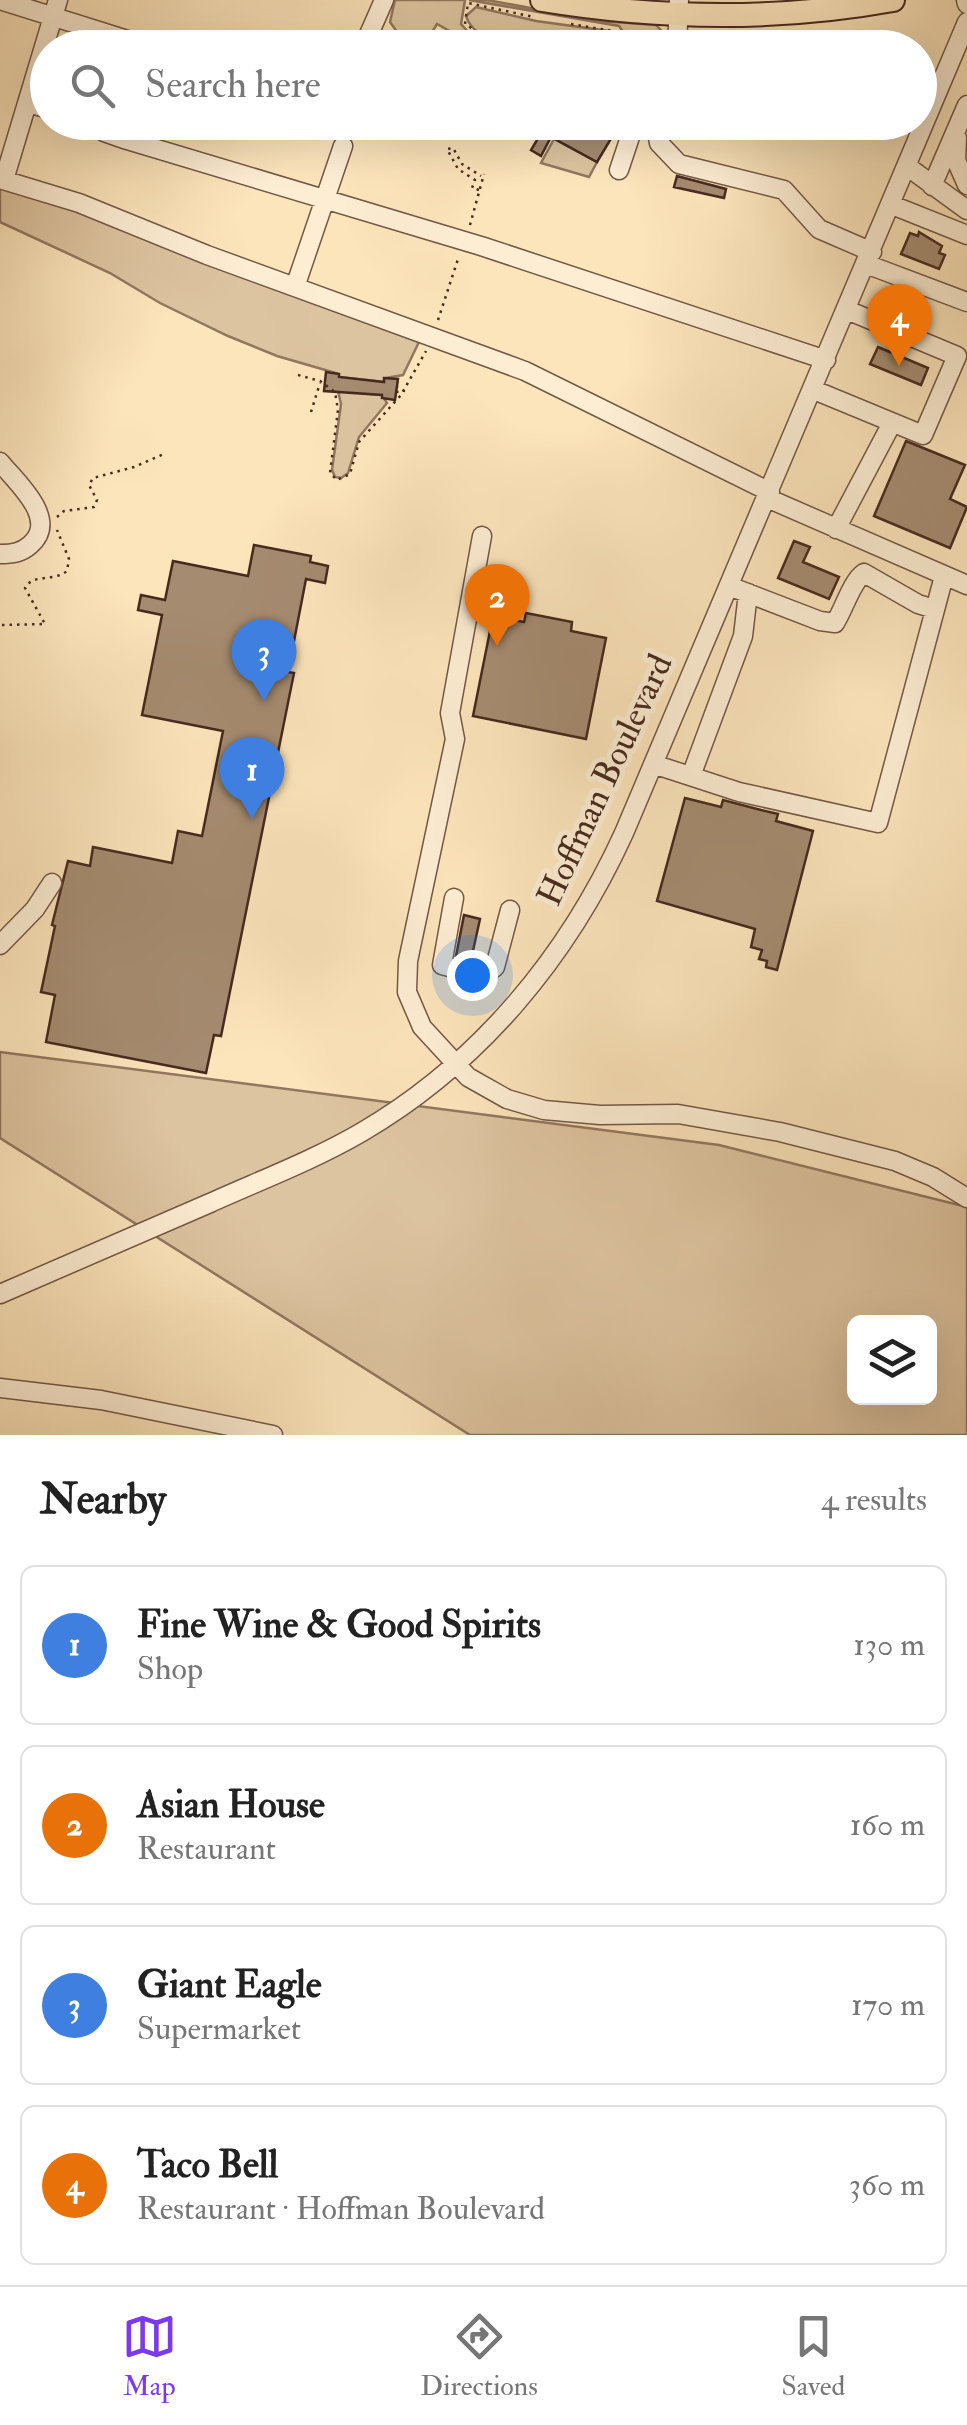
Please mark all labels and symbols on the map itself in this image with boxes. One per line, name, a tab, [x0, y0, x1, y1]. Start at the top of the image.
pin: 4	[866, 284, 932, 366]
pin: 2	[464, 564, 530, 646]
pin: 3	[232, 618, 296, 701]
street label: Hoffman Boulevard	[527, 647, 683, 913]
pin: 1	[220, 736, 284, 819]
your location	[447, 950, 498, 1001]

